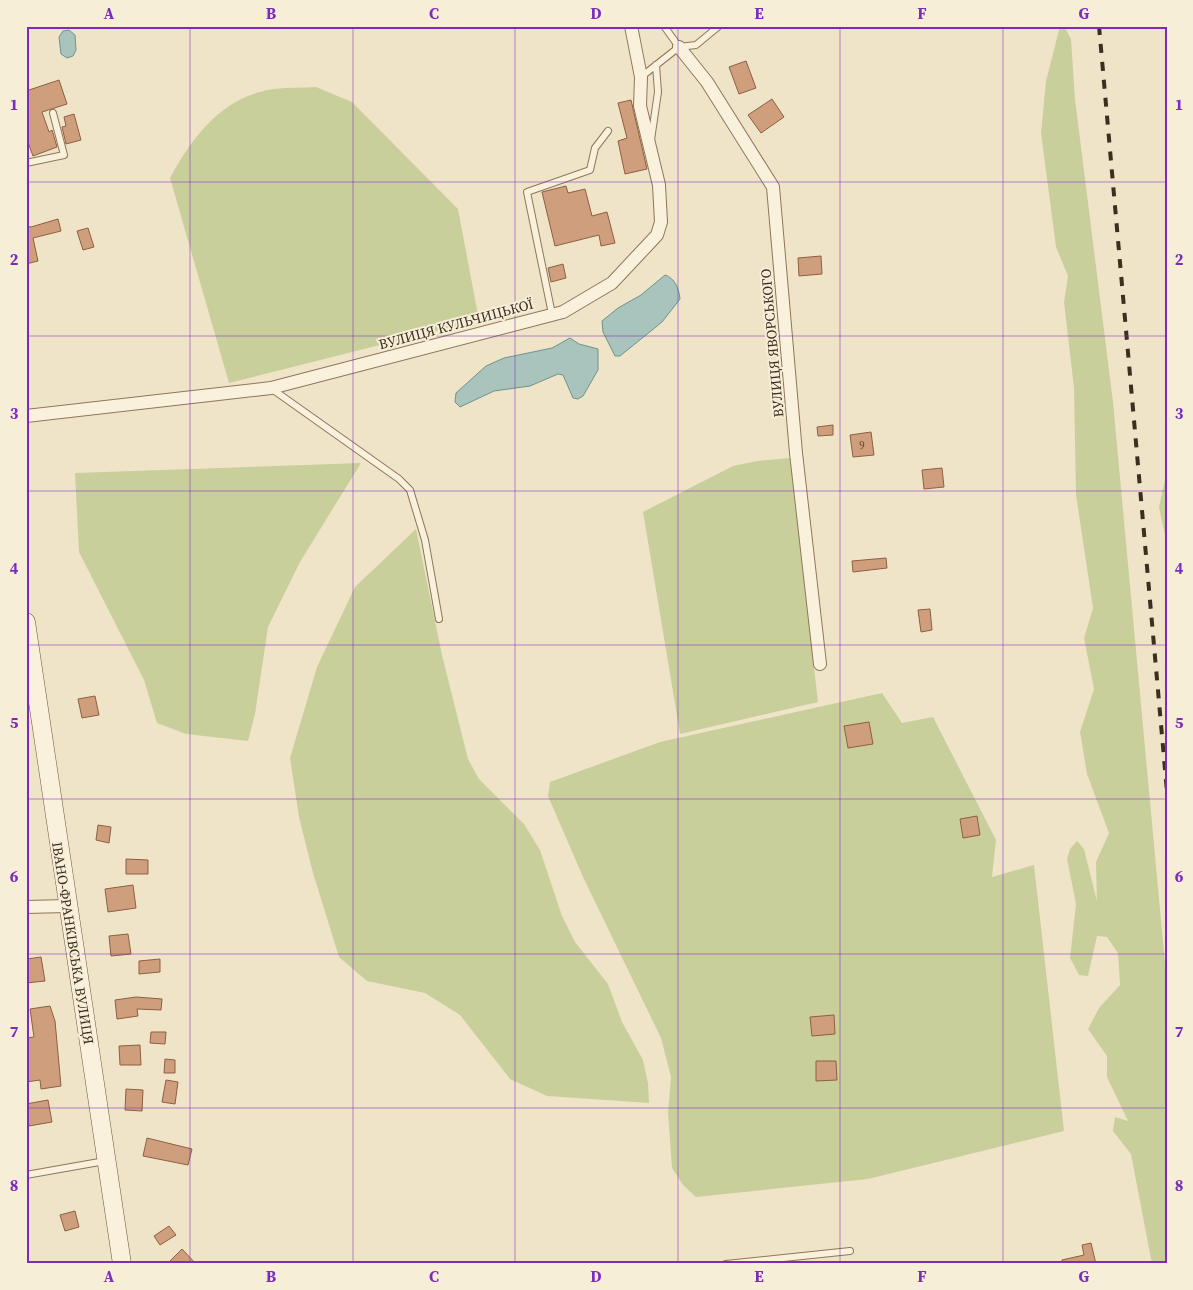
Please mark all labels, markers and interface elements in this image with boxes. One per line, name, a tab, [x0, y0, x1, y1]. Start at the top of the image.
text: A	[104, 2, 115, 24]
text: B	[266, 2, 277, 24]
text: C	[429, 2, 439, 24]
text: D	[590, 2, 602, 24]
text: E	[754, 2, 764, 24]
text: F	[917, 2, 927, 24]
text: G	[1079, 2, 1090, 24]
text: 1	[10, 93, 18, 115]
text: 1	[1175, 93, 1183, 115]
text: 2	[10, 248, 19, 270]
text: 2	[1175, 248, 1184, 270]
street label: ВУЛИЦЯ ЯВОРСЬКОГО	[756, 268, 788, 418]
street label: ВУЛИЦЯ КУЛЬЧИЦЬКОЇ	[376, 294, 536, 354]
text: 3	[10, 402, 19, 424]
text: 3	[1175, 402, 1184, 424]
house number: 9	[859, 438, 865, 453]
text: 4	[10, 557, 19, 579]
text: 4	[1175, 557, 1184, 579]
text: 5	[10, 711, 19, 733]
text: 5	[1175, 711, 1184, 733]
street label: ІВАНО-ФРАНКІВСЬКА ВУЛИЦЯ	[47, 840, 99, 1046]
text: 6	[10, 865, 19, 887]
text: 6	[1175, 865, 1184, 887]
text: 7	[10, 1020, 19, 1042]
text: 7	[1175, 1020, 1184, 1042]
text: 8	[10, 1174, 18, 1196]
text: 8	[1175, 1174, 1183, 1196]
text: A	[104, 1265, 115, 1287]
text: B	[266, 1265, 277, 1287]
text: C	[429, 1265, 439, 1287]
text: D	[590, 1265, 602, 1287]
text: E	[754, 1265, 764, 1287]
text: F	[917, 1265, 927, 1287]
text: G	[1079, 1265, 1090, 1287]

